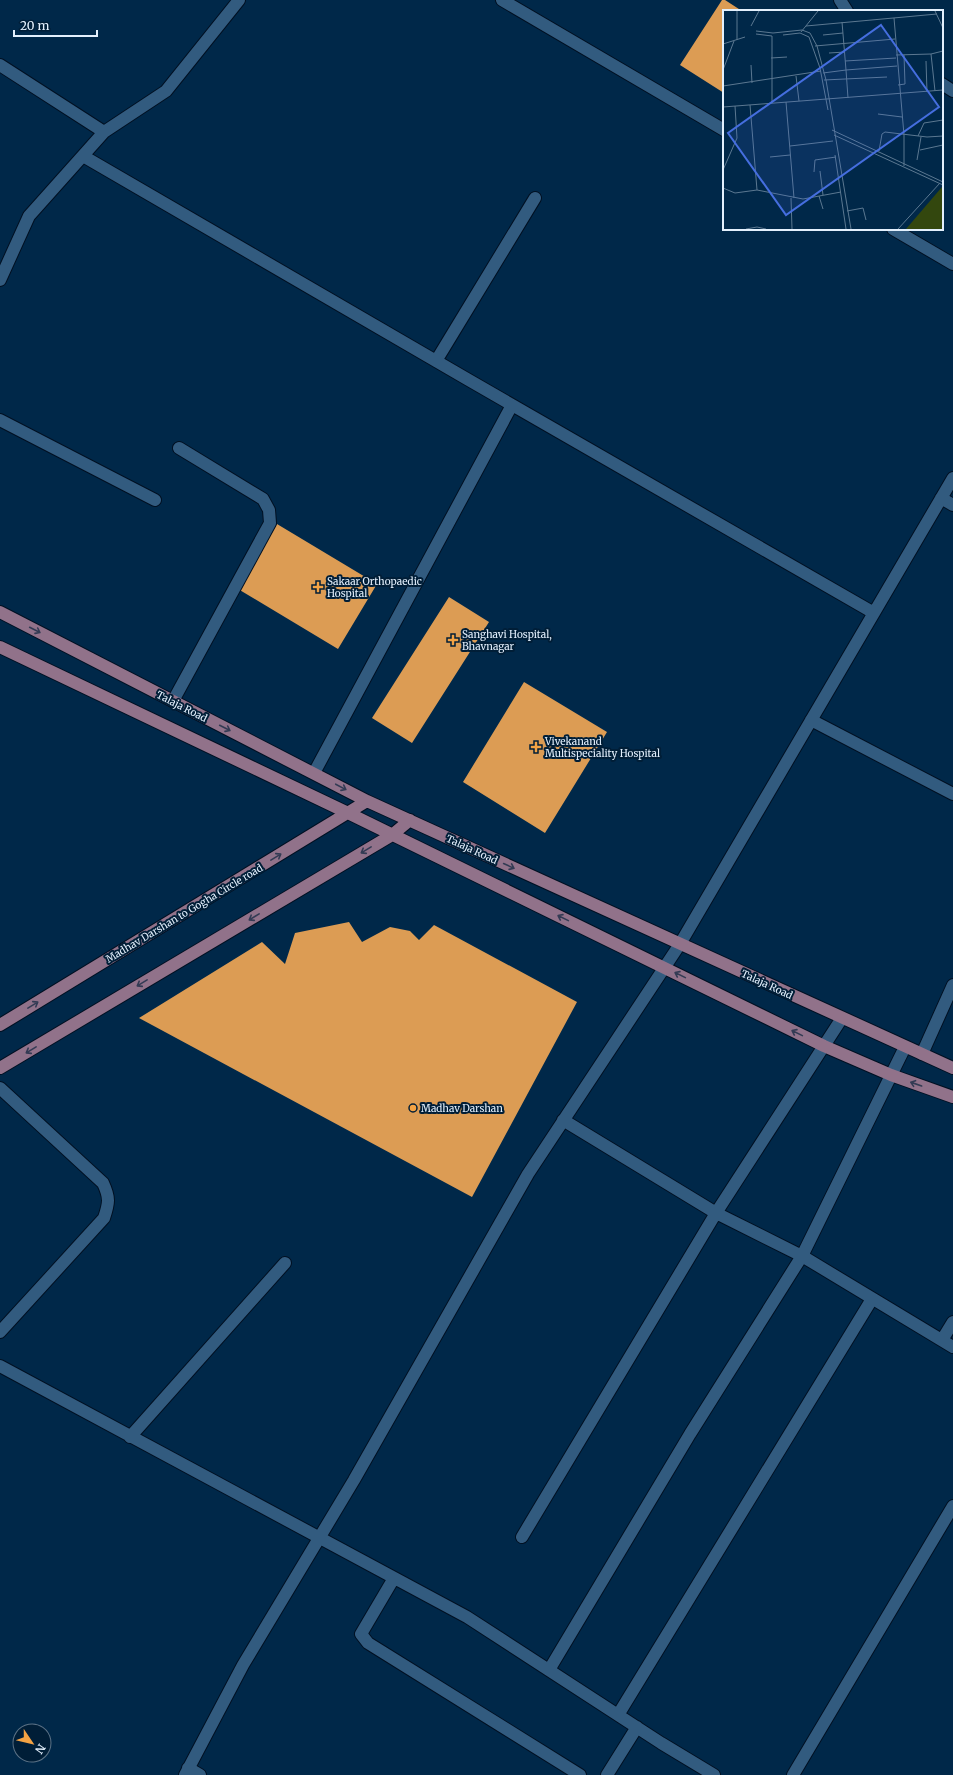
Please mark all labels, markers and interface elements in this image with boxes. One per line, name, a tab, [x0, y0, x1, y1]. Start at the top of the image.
inset map	[723, 10, 943, 230]
scale bar	[14, 12, 97, 38]
text: 20 m	[20, 18, 49, 33]
place label: Sakaar Orthopaedic Hospital	[327, 575, 422, 600]
marker: Sakaar Orthopaedic Hospital	[312, 581, 324, 593]
one-way arrow	[28, 627, 40, 634]
place label: Sanghavi Hospital, Bhavnagar	[462, 628, 552, 653]
marker: Sanghavi Hospital, Bhavnagar	[447, 634, 459, 646]
street label: Talaja Road	[154, 688, 209, 725]
one-way arrow	[219, 725, 231, 732]
place label: Vivekanand Multispeciality Hospital	[544, 735, 660, 760]
marker: Vivekanand Multispeciality Hospital	[530, 741, 542, 753]
one-way arrow	[334, 784, 346, 792]
street label: Talaja Road	[444, 832, 500, 867]
one-way arrow	[360, 847, 372, 855]
one-way arrow	[270, 853, 281, 861]
street label: Madhav Darshan to Gogha Circle road	[103, 861, 265, 966]
one-way arrow	[503, 863, 515, 870]
one-way arrow	[248, 913, 260, 921]
one-way arrow	[558, 914, 570, 922]
street label: Talaja Road	[739, 967, 795, 1002]
one-way arrow	[675, 971, 687, 979]
one-way arrow	[136, 979, 148, 987]
one-way arrow	[27, 1001, 38, 1009]
one-way arrow	[791, 1029, 803, 1036]
one-way arrow	[25, 1046, 37, 1054]
one-way arrow	[911, 1080, 923, 1088]
place label: Madhav Darshan	[421, 1102, 503, 1115]
marker: Madhav Darshan	[408, 1103, 418, 1113]
north arrow	[12, 1723, 52, 1763]
text: N	[32, 1741, 48, 1757]

